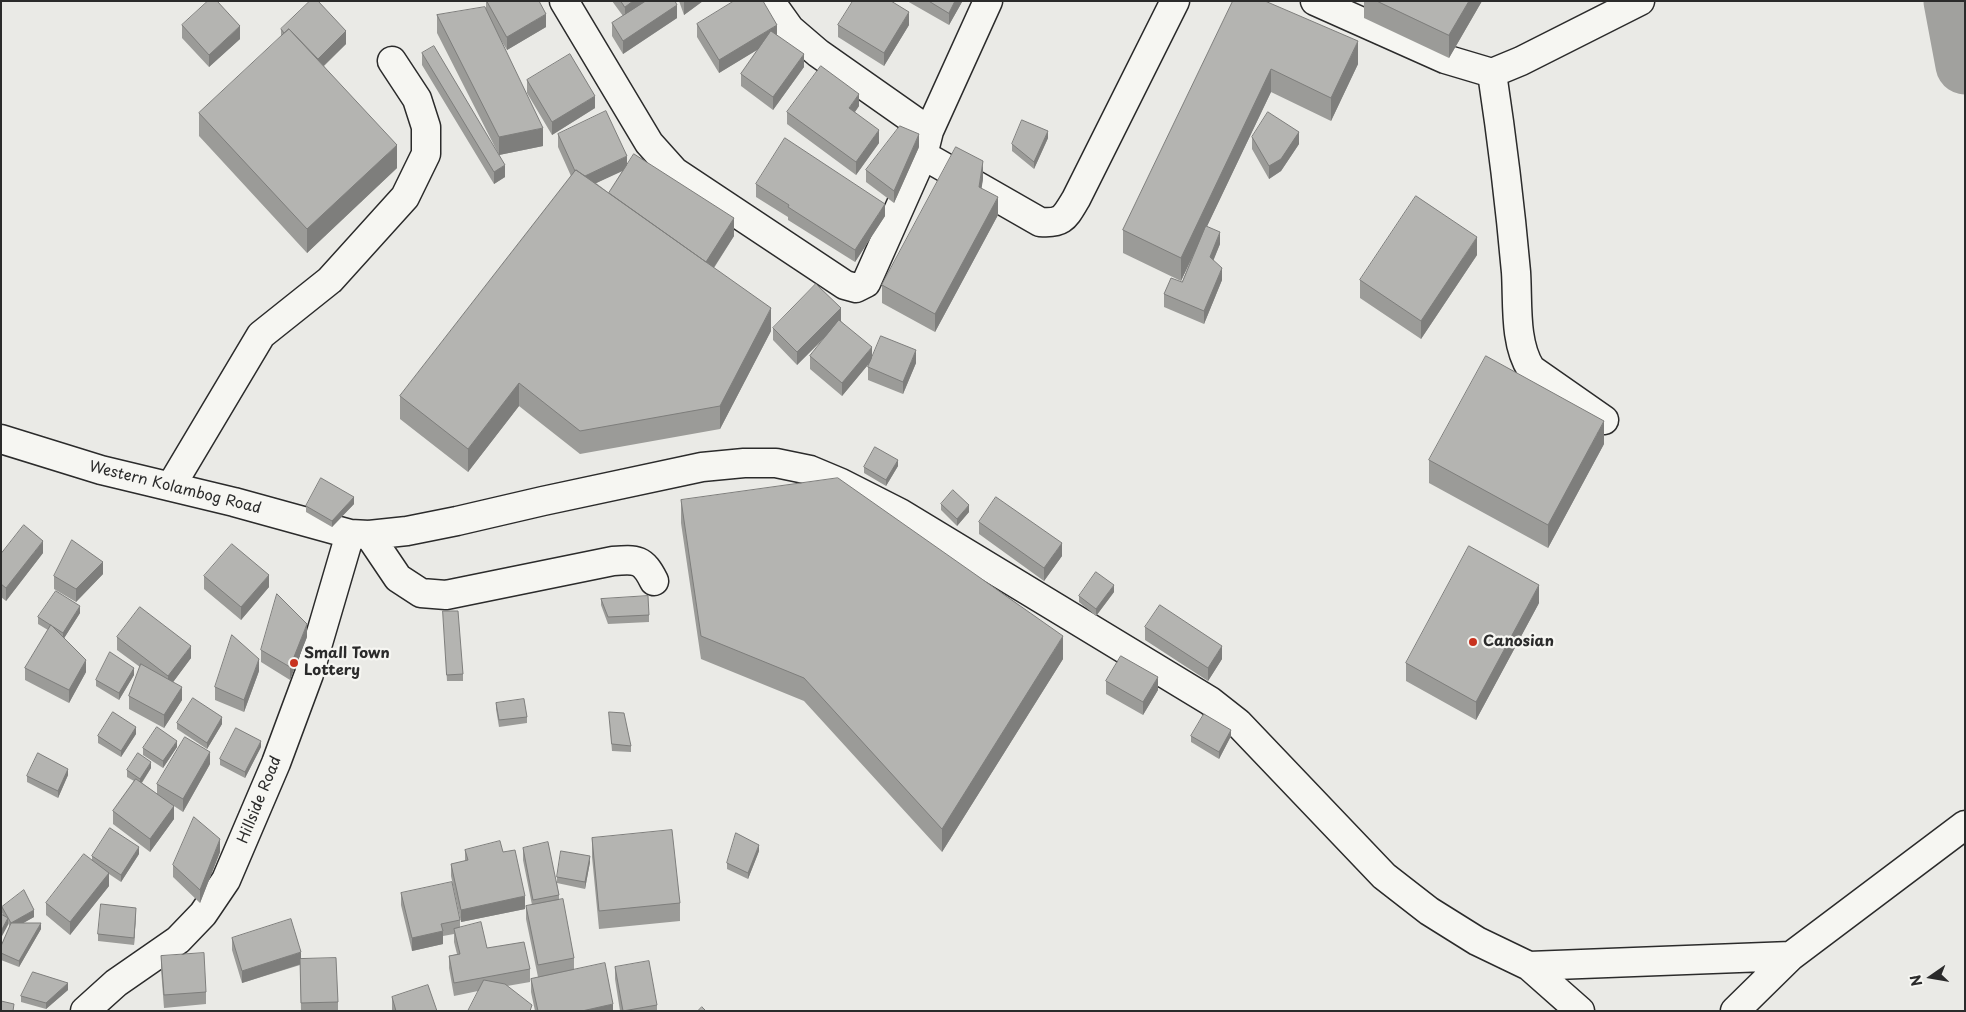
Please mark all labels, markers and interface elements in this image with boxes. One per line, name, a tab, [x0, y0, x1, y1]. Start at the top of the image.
street label: Western Kolambog Road	[87, 458, 263, 518]
place label: Canosian	[1483, 633, 1554, 651]
marker: Canosian	[1467, 636, 1479, 648]
place label: Small Town Lottery	[304, 645, 390, 680]
marker: Small Town Lottery	[288, 657, 300, 669]
street label: Hillside Road	[234, 754, 286, 846]
north arrow	[1906, 952, 1956, 1002]
text: N	[1904, 973, 1927, 988]

